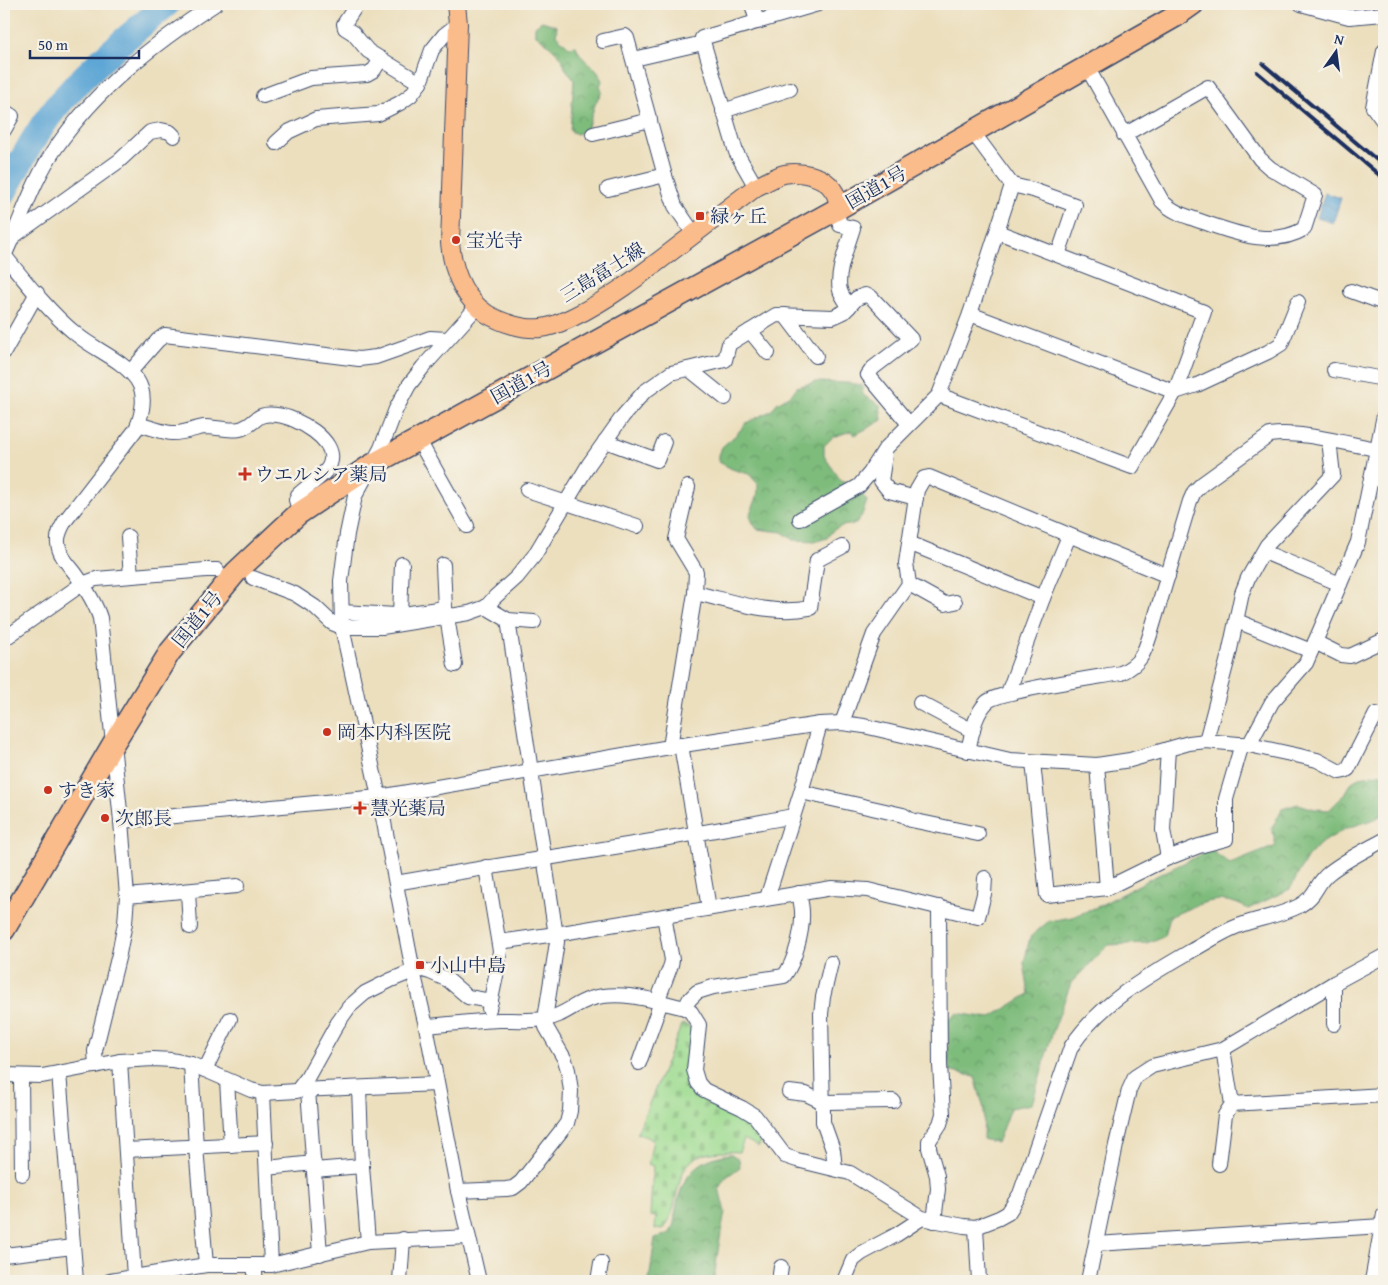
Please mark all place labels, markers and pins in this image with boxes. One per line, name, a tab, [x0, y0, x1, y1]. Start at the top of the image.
place label: 緑ヶ丘	[710, 202, 767, 230]
marker: 緑ヶ丘	[694, 210, 706, 222]
place label: 宝光寺	[466, 226, 523, 254]
marker: 宝光寺	[450, 234, 462, 246]
place label: ウエルシア薬局	[255, 460, 388, 488]
marker: ウエルシア薬局	[239, 468, 251, 480]
place label: 岡本内科医院	[337, 718, 451, 746]
marker: 岡本内科医院	[321, 726, 333, 738]
place label: すき家	[58, 776, 115, 804]
marker: すき家	[42, 784, 54, 796]
place label: 慧光薬局	[370, 794, 446, 822]
marker: 慧光薬局	[354, 802, 366, 814]
place label: 次郎長	[115, 804, 172, 832]
marker: 次郎長	[99, 812, 111, 824]
place label: 小山中島	[430, 951, 506, 979]
marker: 小山中島	[414, 959, 426, 971]

